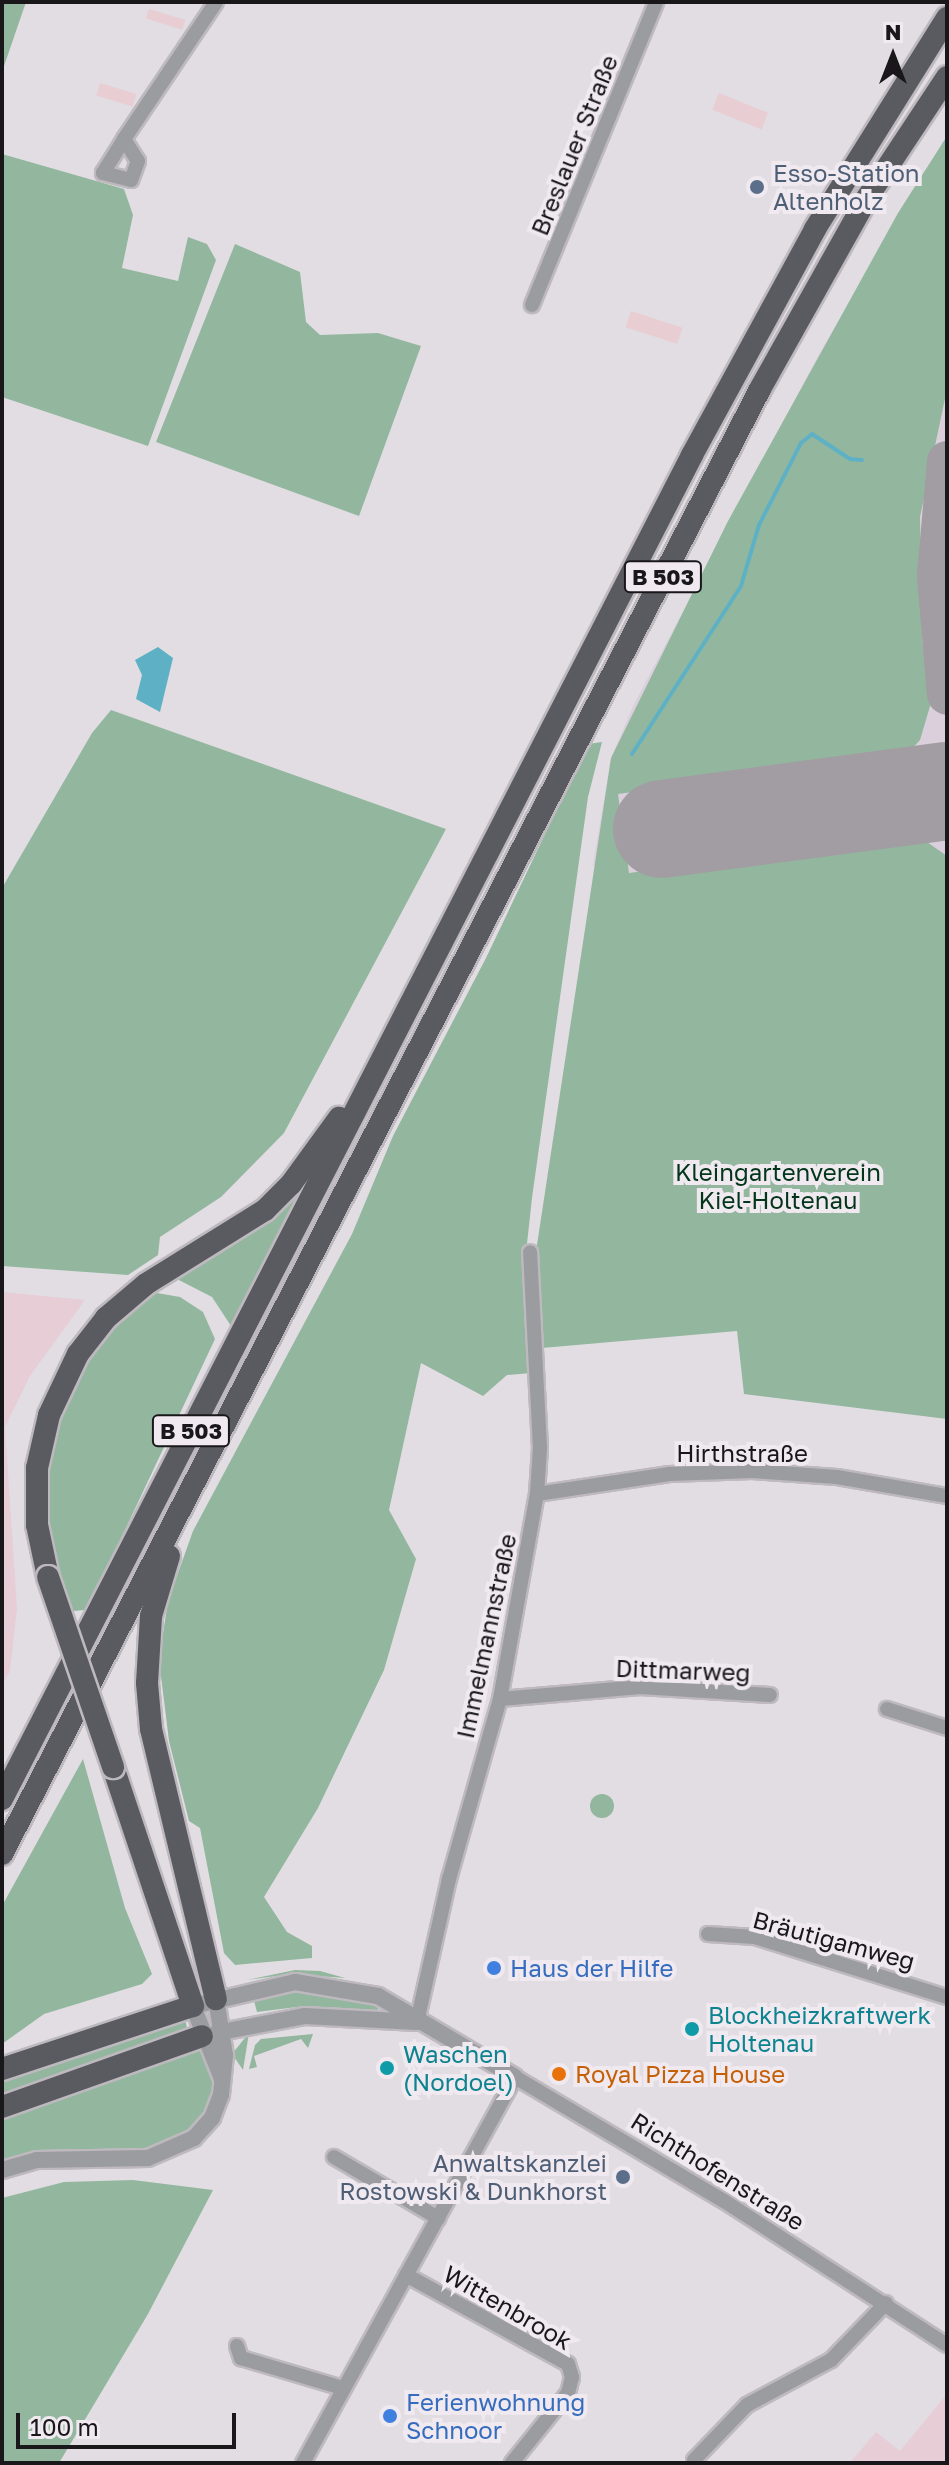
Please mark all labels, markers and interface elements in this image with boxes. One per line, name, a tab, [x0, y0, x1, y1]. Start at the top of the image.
north arrow	[853, 16, 933, 96]
text: N	[885, 18, 901, 45]
street label: Breslauer Straße	[525, 51, 623, 239]
place label: Esso-Station Altenholz	[773, 159, 920, 215]
marker: Esso-Station Altenholz	[748, 178, 766, 196]
road number: B 503	[623, 559, 703, 595]
park label: Kleingartenverein Kiel-Holtenau	[675, 1158, 881, 1214]
road number: B 503	[151, 1413, 231, 1449]
street label: Hirthstraße	[676, 1439, 808, 1467]
street label: Immelmannstraße	[450, 1531, 522, 1741]
street label: Dittmarweg	[615, 1653, 751, 1687]
street label: Bräutigamweg	[750, 1905, 918, 1975]
place label: Haus der Hilfe	[510, 1954, 673, 1982]
marker: Haus der Hilfe	[485, 1959, 503, 1977]
place label: Blockheizkraftwerk Holtenau	[708, 2001, 931, 2057]
marker: Blockheizkraftwerk Holtenau	[683, 2020, 701, 2038]
place label: Waschen (Nordoel)	[403, 2040, 514, 2096]
marker: Waschen (Nordoel)	[378, 2059, 396, 2077]
place label: Royal Pizza House	[575, 2060, 785, 2088]
marker: Royal Pizza House	[550, 2065, 568, 2083]
street label: Richthofenstraße	[626, 2106, 810, 2236]
place label: Anwaltskanzlei Rostowski & Dunkhorst	[339, 2149, 607, 2205]
marker: Anwaltskanzlei Rostowski & Dunkhorst	[614, 2168, 632, 2186]
street label: Wittenbrook	[439, 2259, 577, 2355]
place label: Ferienwohnung Schnoor	[406, 2388, 585, 2444]
scale bar	[20, 2397, 240, 2447]
marker: Ferienwohnung Schnoor	[381, 2407, 399, 2425]
text: 100 m	[30, 2412, 99, 2441]

